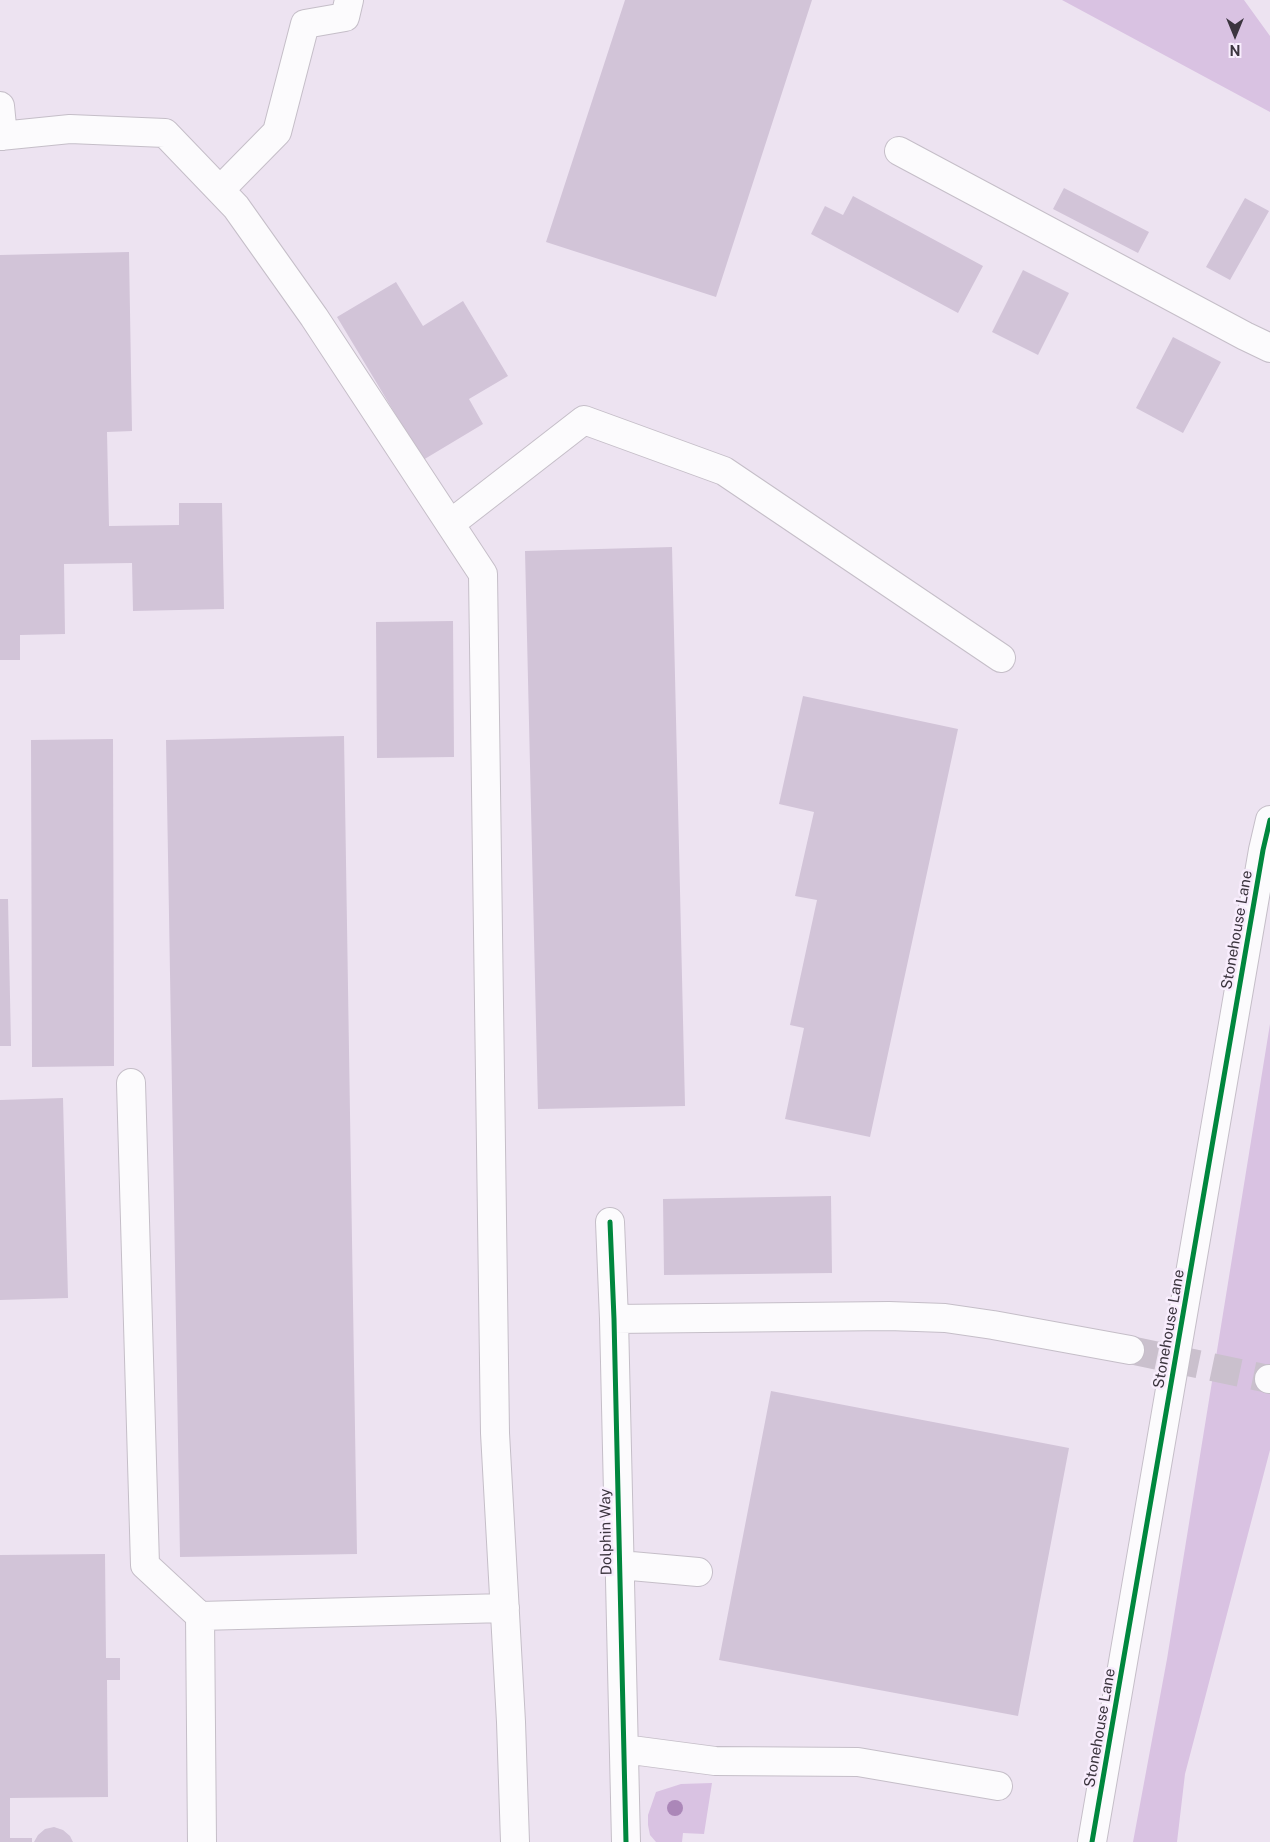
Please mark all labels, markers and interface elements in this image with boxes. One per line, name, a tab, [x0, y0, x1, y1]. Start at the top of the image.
north arrow	[1210, 10, 1260, 60]
text: N	[1230, 42, 1240, 58]
street label: Stonehouse Lane	[1218, 869, 1256, 991]
street label: Stonehouse Lane	[1150, 1268, 1188, 1390]
street label: Dolphin Way	[596, 1488, 616, 1576]
street label: Stonehouse Lane	[1081, 1667, 1119, 1789]

